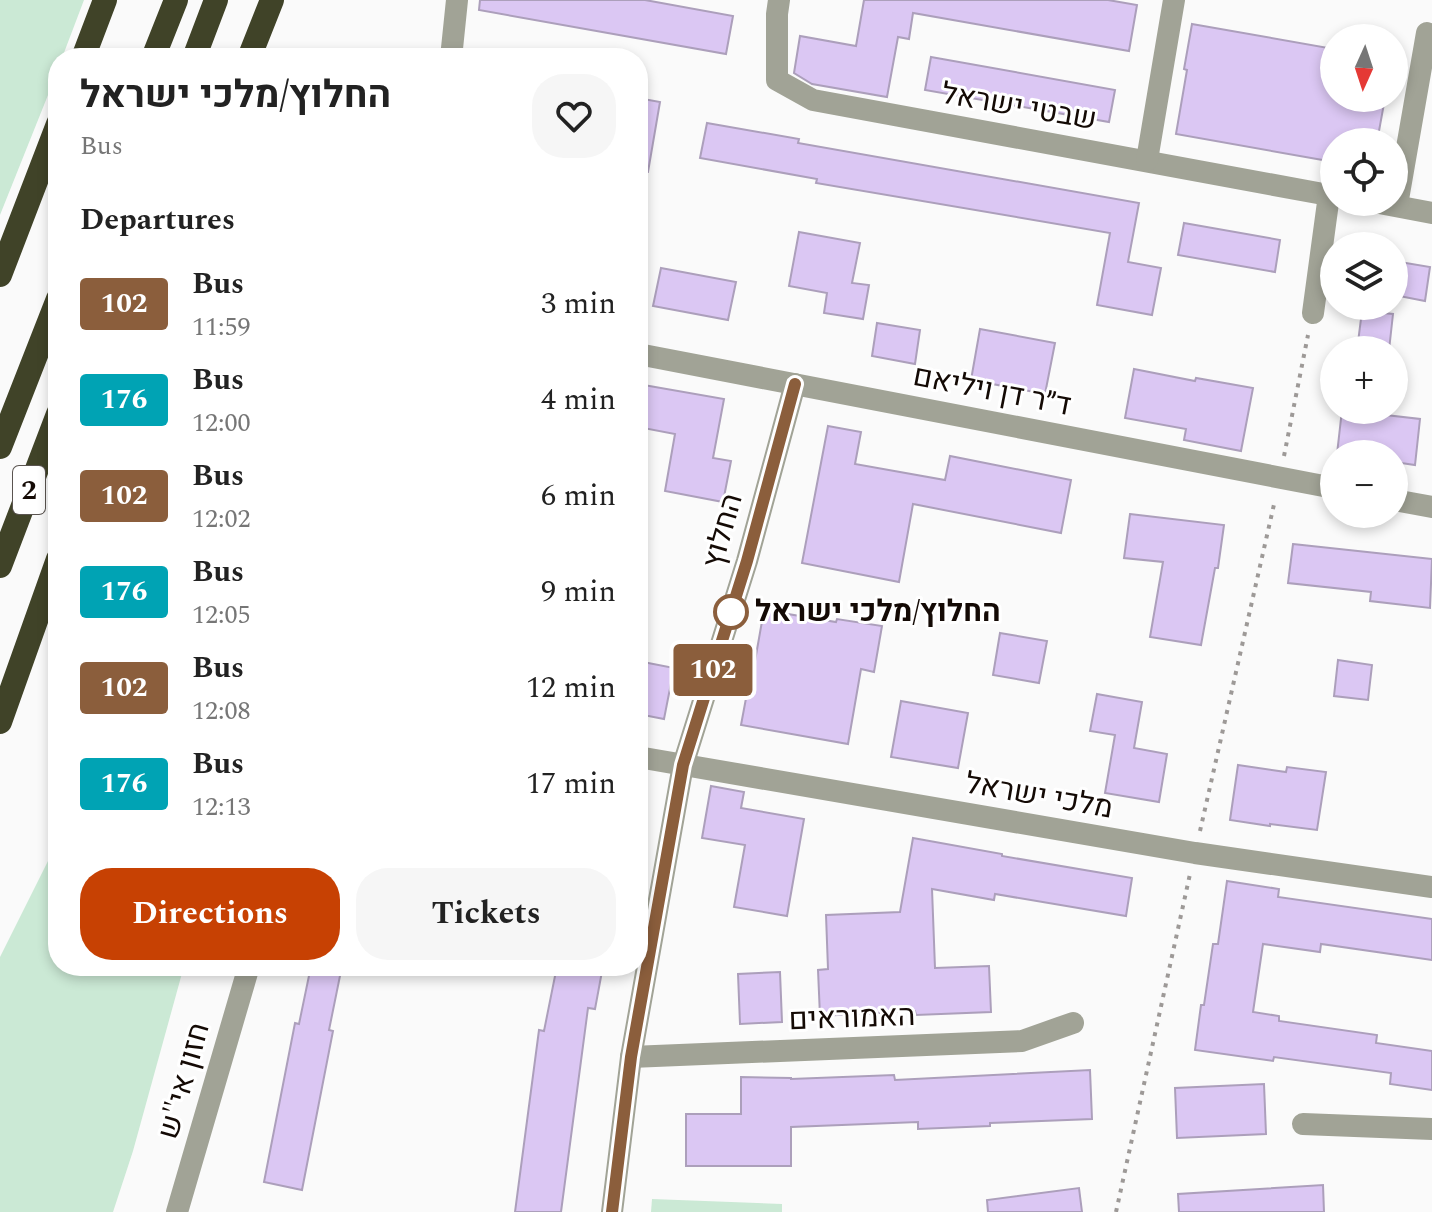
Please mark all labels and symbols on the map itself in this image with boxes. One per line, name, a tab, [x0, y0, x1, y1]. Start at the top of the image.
north arrow	[1320, 24, 1408, 112]
street label: שבטי ישראל	[938, 71, 1100, 143]
street label: ד״ר דן ויליאם	[909, 353, 1075, 429]
road number: 2	[13, 466, 45, 514]
street label: החלוץ	[690, 488, 756, 574]
place label: החלוץ/מלכי ישראל	[755, 589, 1001, 635]
marker: החלוץ/מלכי ישראל	[714, 595, 748, 629]
line badge: 102	[667, 644, 759, 696]
street label: מלכי ישראל	[961, 760, 1117, 832]
street label: האמוראים	[788, 993, 916, 1043]
street label: חזון אי"ש	[145, 1017, 223, 1145]

